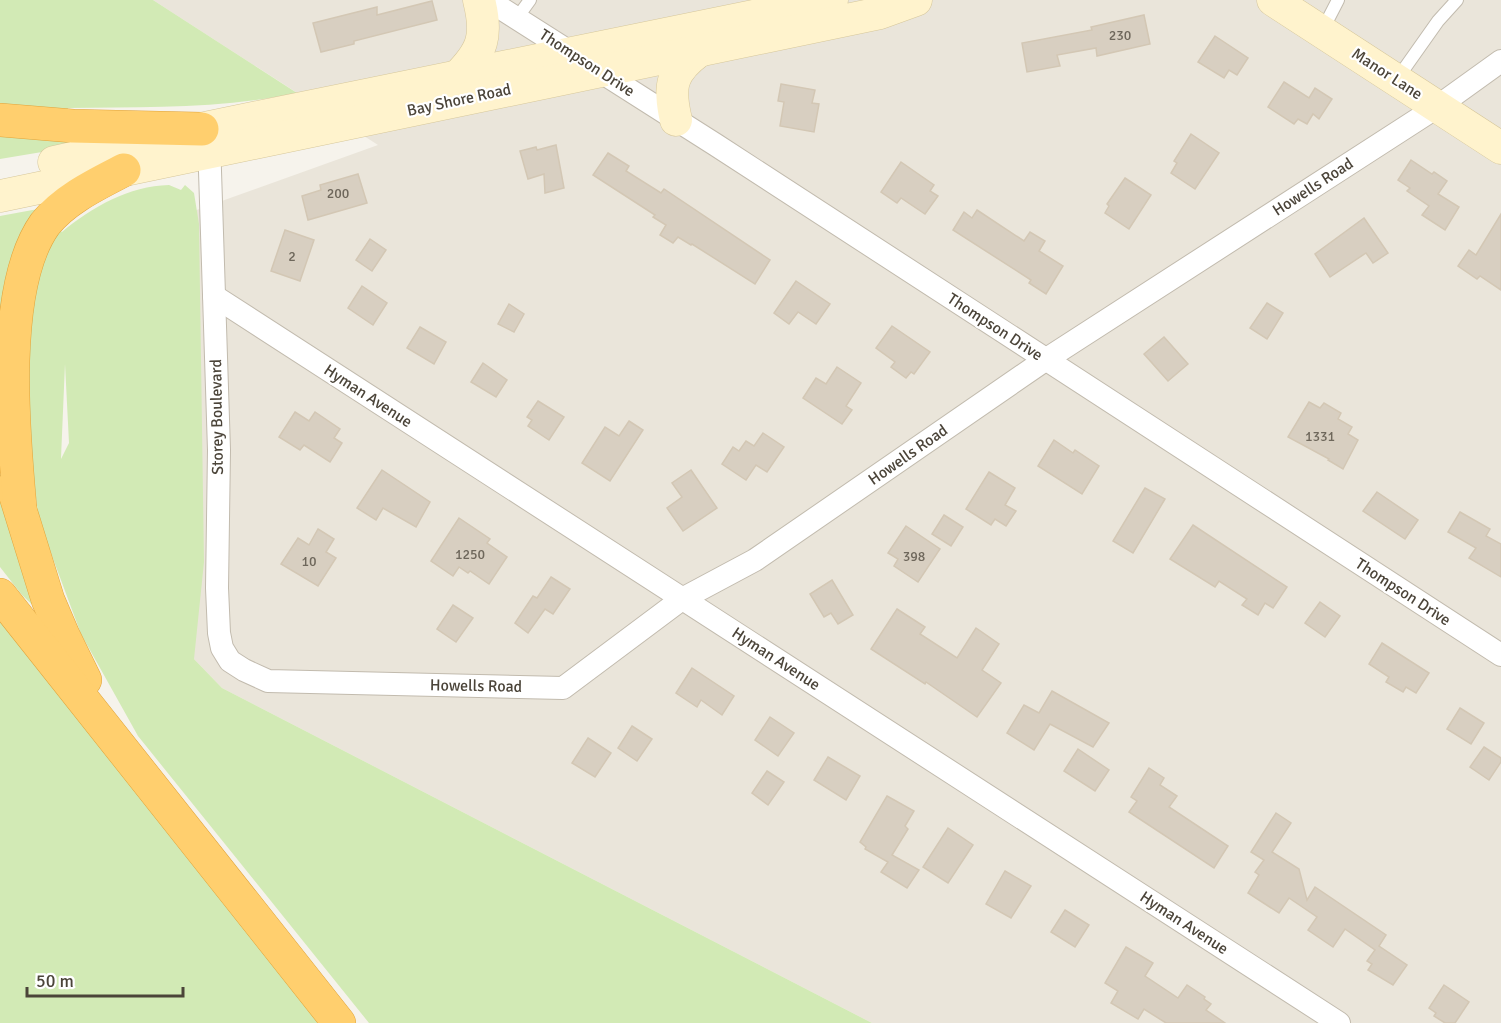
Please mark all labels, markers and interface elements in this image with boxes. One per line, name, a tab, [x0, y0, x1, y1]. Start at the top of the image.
street label: Thompson Drive	[536, 25, 638, 101]
house number: 230	[1109, 27, 1131, 44]
street label: Manor Lane	[1348, 44, 1426, 104]
street label: Bay Shore Road	[405, 79, 513, 121]
street label: Howells Road	[1269, 153, 1357, 221]
house number: 200	[327, 185, 349, 202]
house number: 2	[288, 248, 296, 265]
street label: Thompson Drive	[944, 289, 1046, 365]
street label: Storey Boulevard	[206, 359, 228, 475]
street label: Hyman Avenue	[320, 360, 416, 432]
street label: Howells Road	[864, 420, 952, 490]
house number: 1331	[1305, 428, 1335, 445]
house number: 1250	[455, 546, 485, 563]
house number: 398	[903, 548, 925, 565]
house number: 10	[301, 553, 317, 570]
street label: Thompson Drive	[1352, 554, 1454, 630]
street label: Hyman Avenue	[728, 623, 824, 695]
street label: Howells Road	[430, 675, 522, 697]
street label: Hyman Avenue	[1136, 887, 1232, 959]
scale bar	[27, 960, 183, 998]
text: 50 m	[36, 970, 74, 992]

